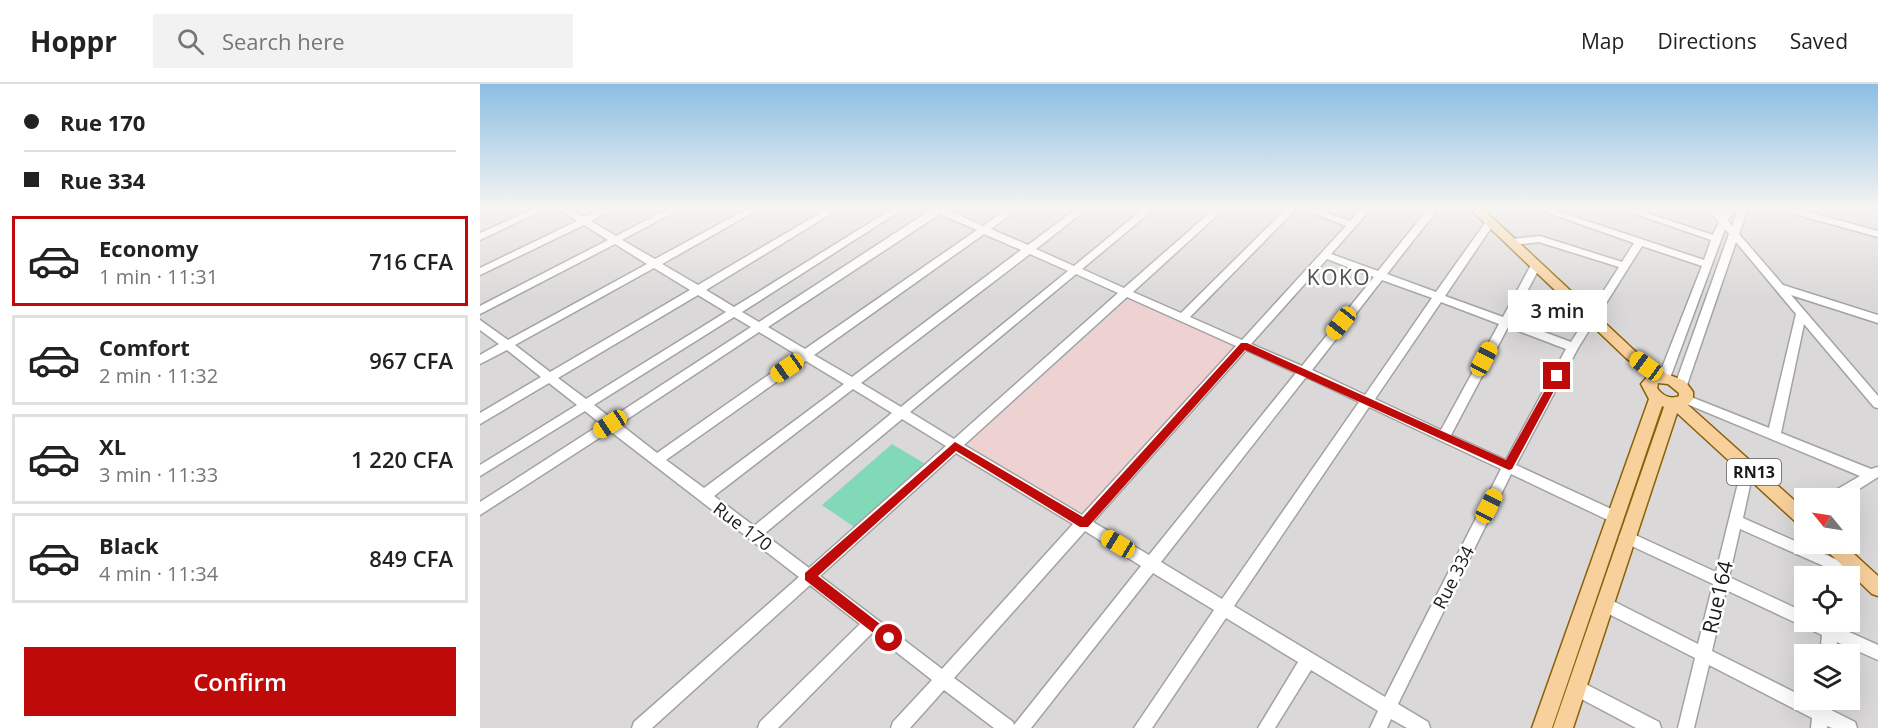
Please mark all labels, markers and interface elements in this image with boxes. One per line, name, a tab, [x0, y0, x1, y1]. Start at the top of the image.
search box	[153, 14, 573, 68]
text: Hoppr	[30, 22, 117, 60]
icon: search	[174, 25, 207, 58]
text: Search here	[222, 26, 345, 56]
text: Map	[1581, 27, 1624, 55]
text: Directions	[1657, 27, 1757, 55]
text: Saved	[1790, 27, 1848, 55]
text: Rue 170	[60, 107, 145, 137]
text: Rue 334	[60, 165, 145, 195]
text: Economy	[99, 233, 198, 263]
icon: car	[27, 234, 81, 288]
text: 716 CFA	[369, 246, 453, 276]
text: 1 min · 11:31	[99, 263, 218, 290]
district label: KOKO	[1307, 263, 1371, 291]
callout: 3 min	[1508, 289, 1606, 331]
text: 3 min	[1531, 297, 1585, 324]
car	[1323, 303, 1359, 343]
text: Comfort	[99, 332, 190, 362]
icon: car	[27, 333, 81, 387]
car	[1468, 339, 1500, 379]
text: 967 CFA	[369, 345, 453, 375]
car	[1626, 348, 1666, 384]
car	[767, 350, 807, 386]
text: 2 min · 11:32	[99, 362, 218, 389]
route end	[1543, 362, 1570, 389]
car	[590, 407, 630, 441]
text: XL	[99, 431, 126, 461]
icon: car	[27, 432, 81, 486]
text: 1 220 CFA	[351, 444, 453, 474]
road number: RN13	[1727, 459, 1781, 485]
text: 3 min · 11:33	[99, 461, 218, 488]
car	[1473, 486, 1505, 526]
north arrow	[1794, 488, 1860, 554]
map controls	[1794, 488, 1860, 710]
street label: Rue 170	[709, 496, 777, 556]
car	[1098, 527, 1138, 561]
text: Black	[99, 530, 159, 560]
icon: car	[27, 531, 81, 585]
street label: Rue 334	[1427, 541, 1479, 613]
text: 849 CFA	[369, 543, 453, 573]
street label: Rue164	[1695, 558, 1739, 636]
text: 4 min · 11:34	[99, 560, 218, 587]
button: locate	[1794, 566, 1860, 632]
route start	[875, 624, 902, 651]
button: layers	[1794, 644, 1860, 710]
button: Confirm	[24, 647, 456, 716]

